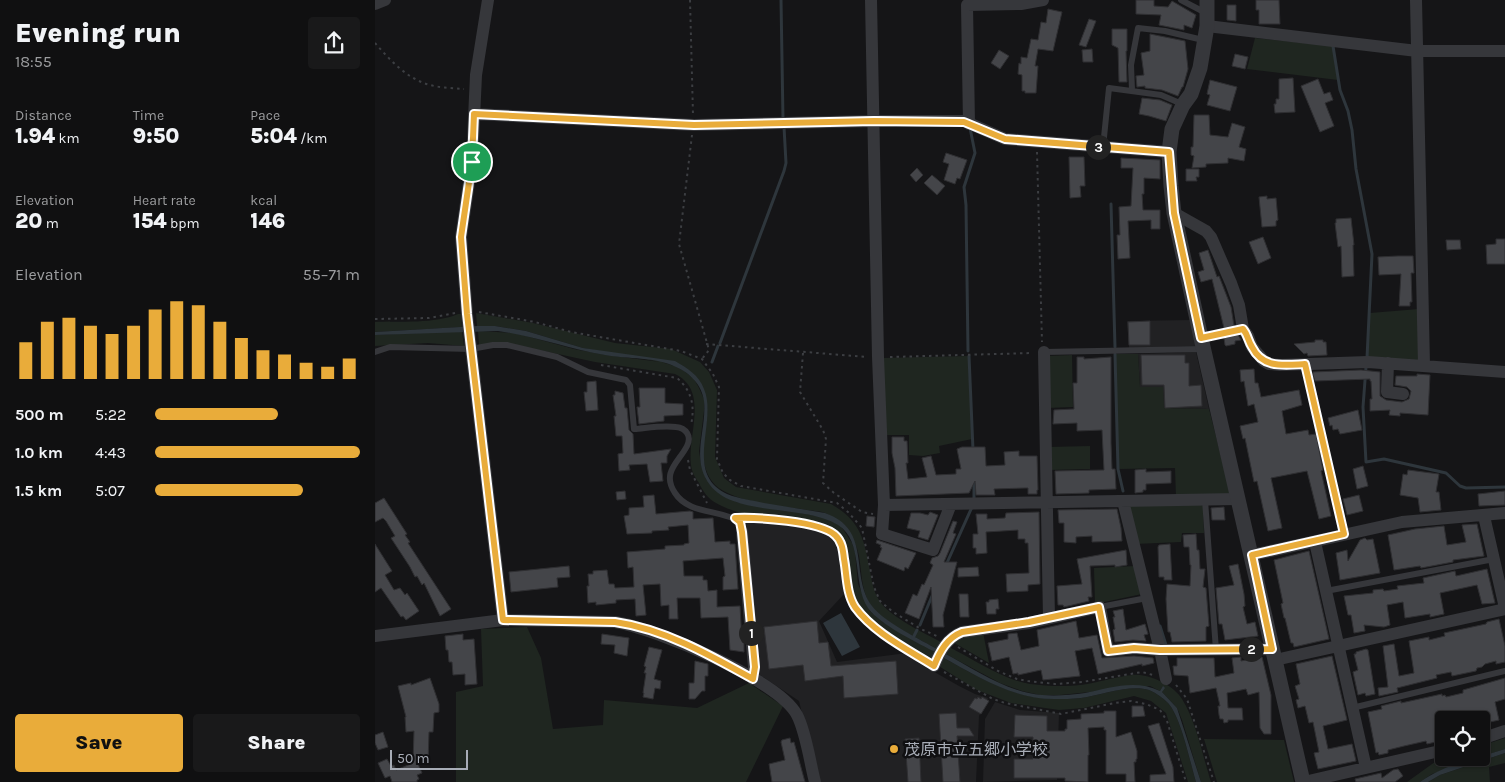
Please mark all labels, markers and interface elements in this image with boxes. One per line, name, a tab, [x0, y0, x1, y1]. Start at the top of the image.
text: Evening run	[15, 16, 181, 49]
button: share	[308, 17, 360, 69]
text: 18:55	[15, 52, 52, 71]
text: Distance	[15, 107, 72, 124]
text: Time	[133, 107, 164, 124]
text: Pace	[250, 107, 280, 124]
text: 1.94	[15, 124, 55, 148]
text: 9:50	[133, 124, 179, 148]
text: 5:04	[250, 124, 297, 148]
text: km	[55, 130, 79, 147]
text: /km	[297, 130, 327, 147]
pin: 3	[1085, 134, 1111, 160]
text: 3	[1094, 139, 1103, 156]
pin	[451, 141, 493, 183]
icon: arrive	[458, 148, 486, 176]
text: Elevation	[15, 192, 74, 209]
text: Heart rate	[133, 192, 196, 209]
text: kcal	[250, 192, 277, 209]
text: 20	[15, 209, 42, 233]
text: 154	[133, 209, 167, 233]
text: 146	[250, 209, 285, 233]
text: m	[42, 215, 59, 232]
text: bpm	[167, 215, 200, 232]
text: Elevation	[15, 265, 83, 284]
text: 55–71 m	[303, 265, 360, 284]
text: 500 m	[15, 405, 64, 424]
text: 5:22	[95, 405, 126, 424]
text: 1.0 km	[15, 443, 63, 462]
text: 4:43	[95, 443, 126, 462]
text: 1.5 km	[15, 481, 62, 500]
text: 5:07	[95, 481, 125, 500]
pin: 1	[739, 620, 763, 646]
text: 1	[749, 625, 754, 642]
pin: 2	[1239, 636, 1263, 662]
text: 2	[1247, 641, 1256, 658]
map controls	[1435, 711, 1490, 766]
button: locate	[1435, 711, 1490, 766]
button: Save	[15, 714, 183, 772]
button: Share	[193, 714, 360, 772]
place label: 茂原市立五郷小学校	[904, 740, 1048, 759]
marker: 茂原市立五郷小学校	[888, 743, 900, 755]
scale bar	[390, 747, 467, 770]
text: 50 m	[397, 750, 430, 767]

